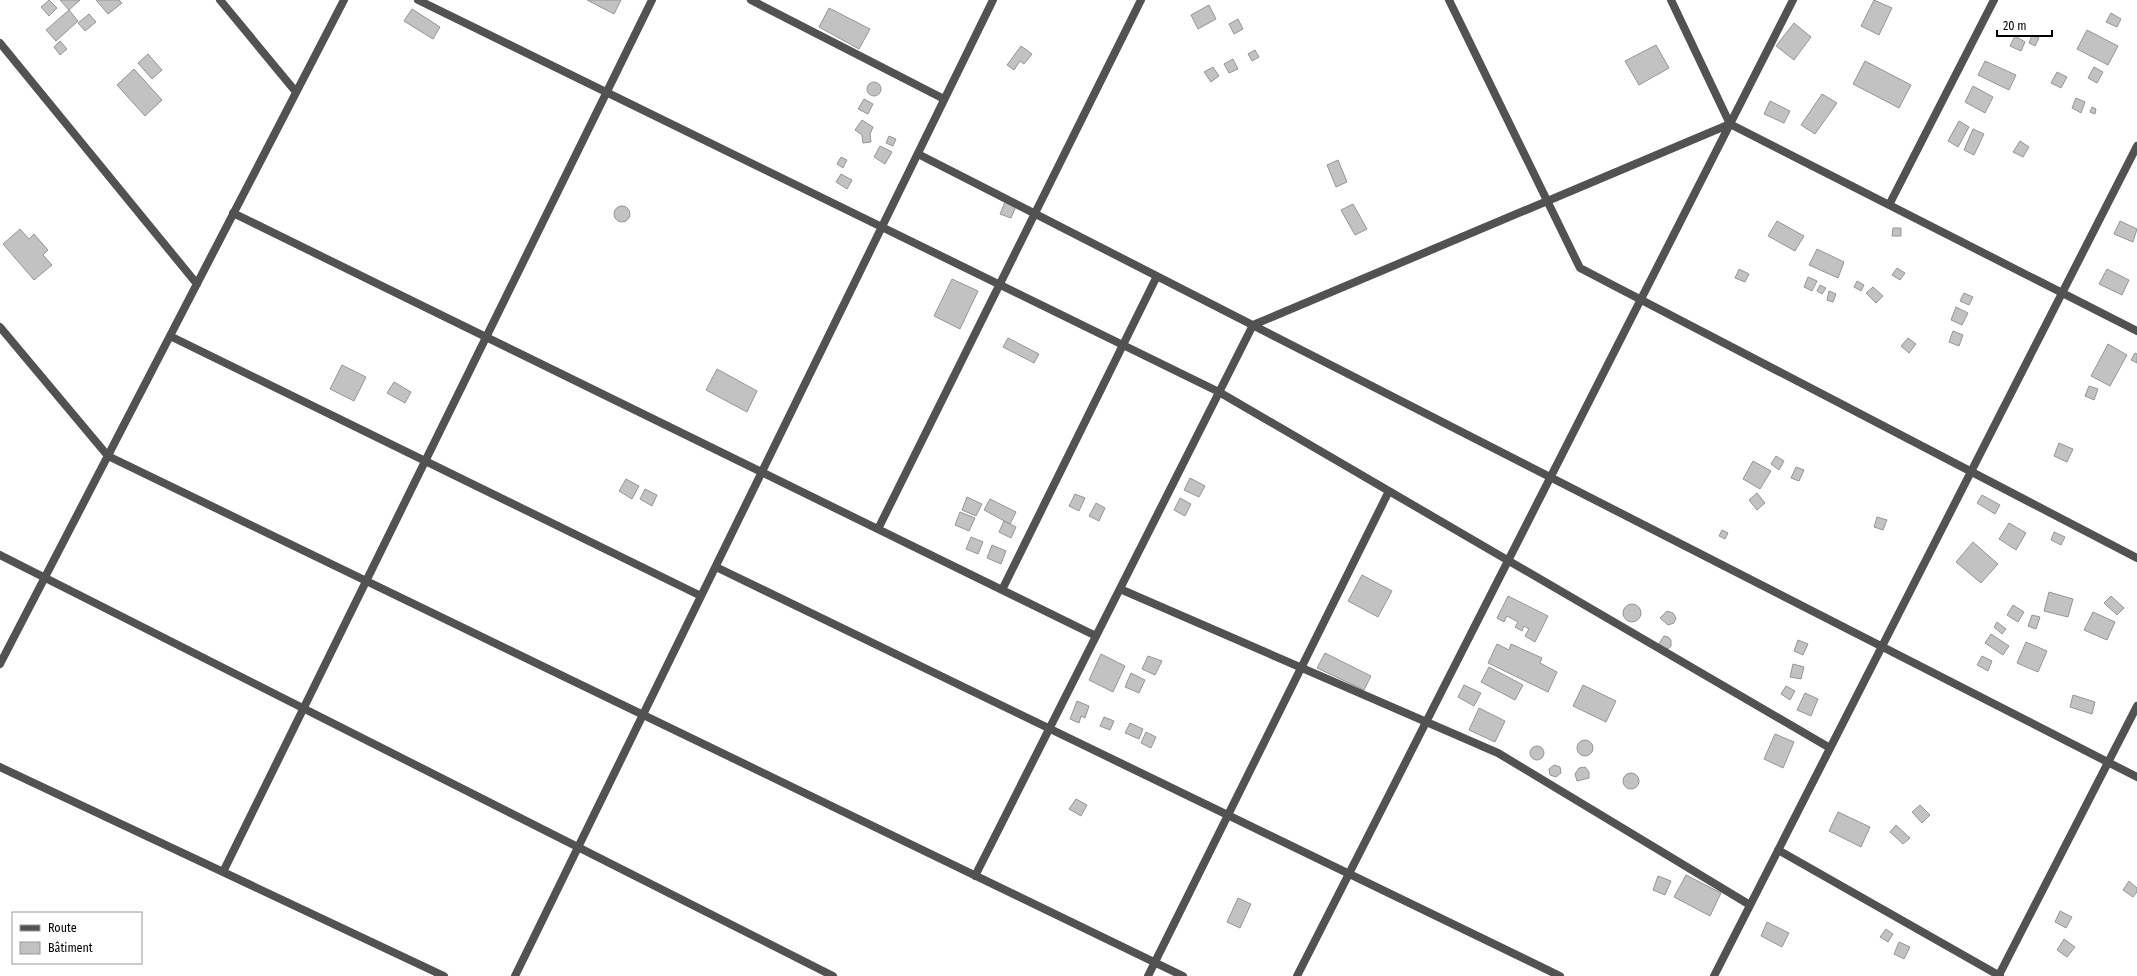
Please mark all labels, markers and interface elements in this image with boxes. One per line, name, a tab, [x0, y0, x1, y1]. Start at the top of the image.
scale bar	[1997, 12, 2052, 38]
text: 20 m	[2003, 19, 2027, 33]
legend	[12, 912, 142, 964]
text: Route	[48, 921, 77, 935]
text: Bâtiment	[48, 941, 93, 955]

